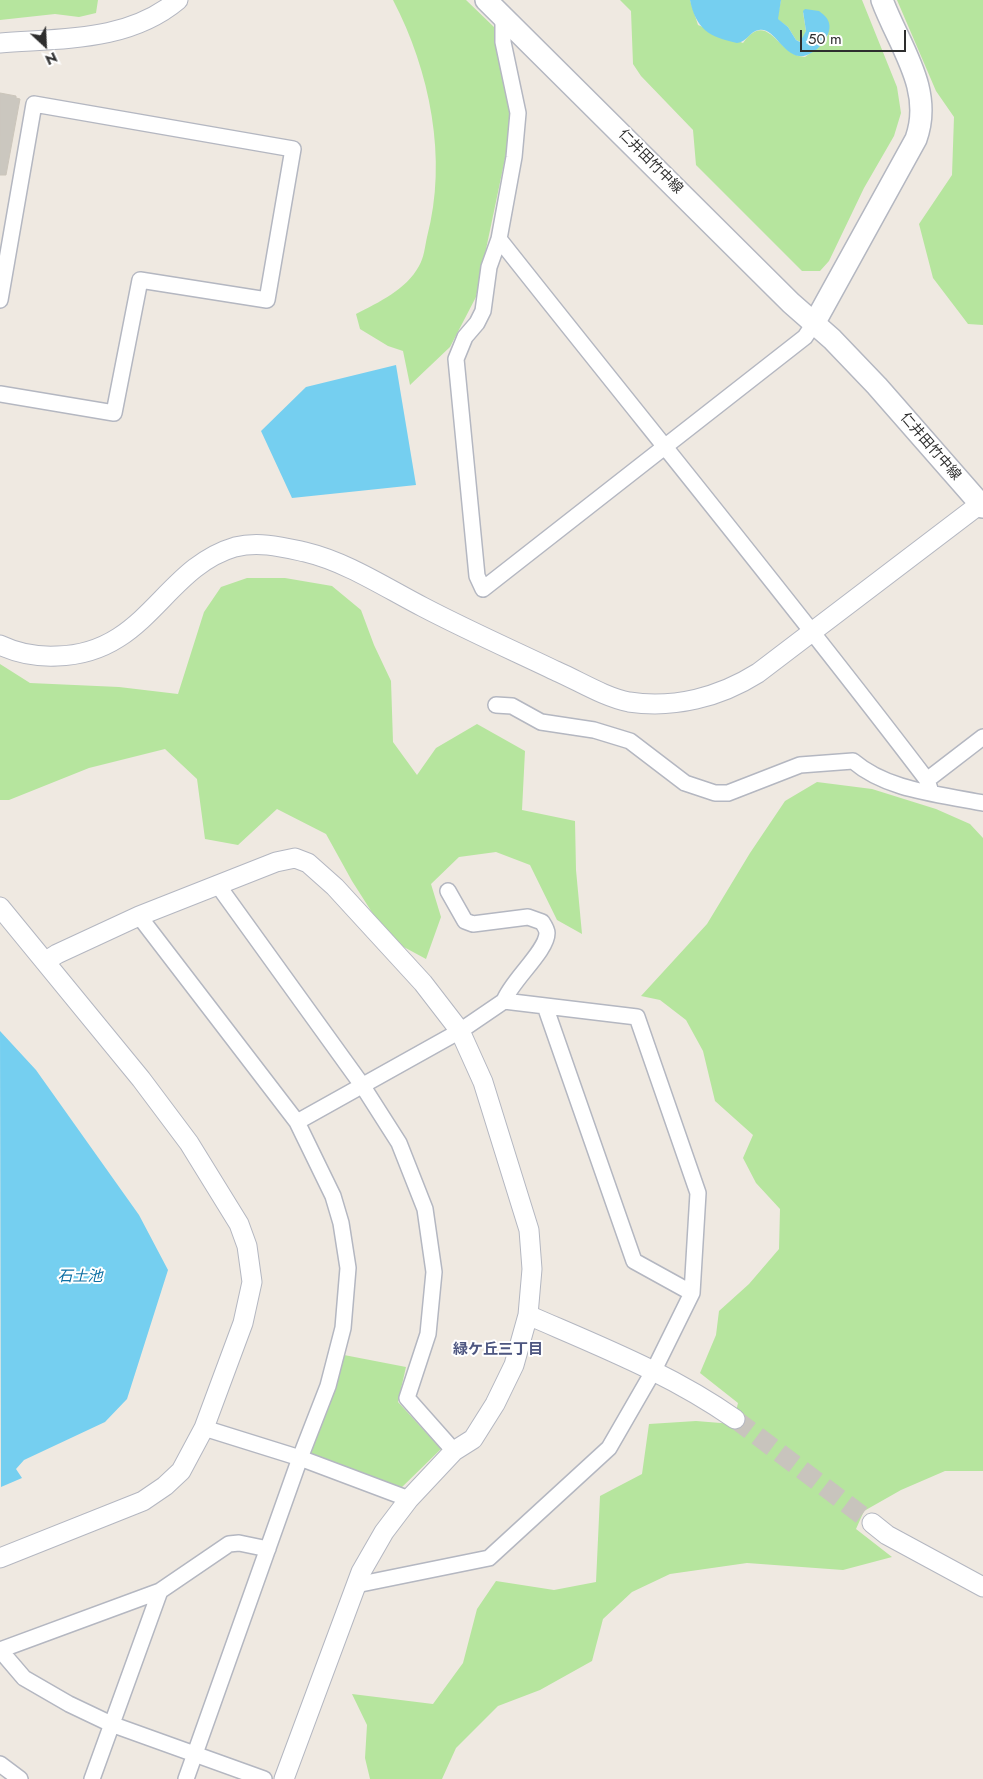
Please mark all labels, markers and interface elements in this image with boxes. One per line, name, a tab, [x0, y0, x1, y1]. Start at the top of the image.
north arrow	[20, 20, 70, 70]
scale bar	[803, 20, 909, 52]
text: 50 m	[808, 28, 842, 50]
text: N	[42, 47, 61, 70]
street label: 仁井田竹中線	[614, 126, 686, 198]
street label: 仁井田竹中線	[896, 410, 964, 484]
water label: 石土池	[58, 1268, 102, 1286]
district label: 緑ケ丘三丁目	[453, 1341, 543, 1359]

